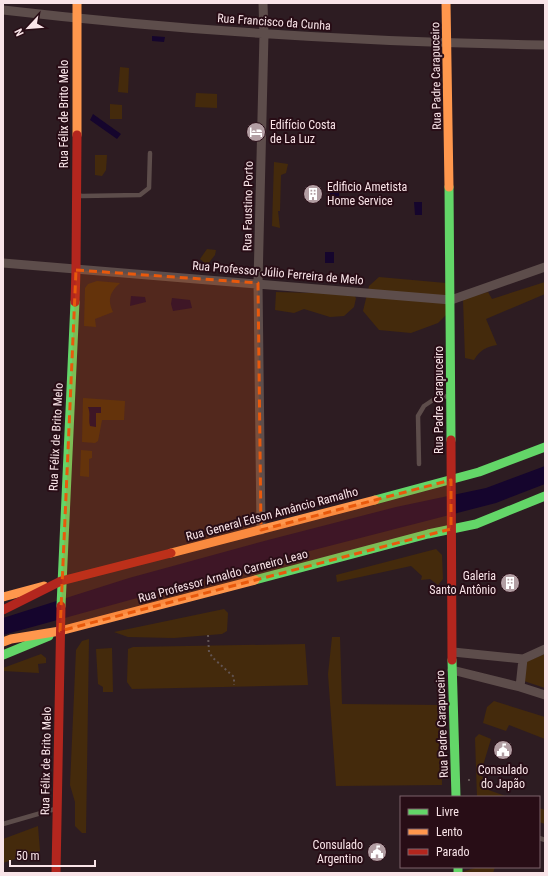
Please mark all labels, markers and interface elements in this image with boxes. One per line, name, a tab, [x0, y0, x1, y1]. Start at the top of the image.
north arrow	[8, 8, 48, 48]
street label: Rua Francisco da Cunha	[217, 11, 331, 33]
street label: Rua Padre Carapuceiro	[428, 22, 444, 130]
text: N	[12, 26, 27, 38]
street label: Rua Félix de Brito Melo	[57, 60, 71, 168]
place label: Edifício Costa de La Luz	[270, 118, 336, 146]
hotel icon: Edifício Costa de La Luz	[245, 121, 267, 143]
street label: Rua Faustino Porto	[240, 161, 256, 251]
place label: Edificio Ametista Home Service	[327, 180, 407, 208]
building icon: Edificio Ametista Home Service	[302, 183, 324, 205]
street label: Rua Professor Júlio Ferreira de Melo	[192, 259, 364, 287]
street label: Rua Padre Carapuceiro	[432, 346, 446, 454]
street label: Rua Félix de Brito Melo	[46, 382, 66, 492]
street label: Rua General Edson Amâncio Ramalho	[184, 484, 360, 544]
street label: Rua Professor Arnaldo Carneiro Leao	[137, 547, 309, 605]
place label: Galeria Santo Antônio	[429, 569, 496, 597]
building icon: Galeria Santo Antônio	[499, 572, 521, 594]
street label: Rua Padre Carapuceiro	[433, 670, 451, 778]
street label: Rua Félix de Brito Melo	[38, 707, 54, 815]
public building icon: Consulado do Japão	[492, 739, 514, 761]
place label: Consulado do Japão	[478, 763, 528, 791]
legend	[400, 796, 540, 868]
text: Livre	[436, 805, 459, 819]
text: Lento	[436, 825, 463, 839]
place label: Consulado Argentino	[313, 838, 363, 866]
public building icon: Consulado Argentino	[366, 841, 388, 863]
scale bar	[10, 842, 95, 868]
text: Parado	[436, 845, 469, 859]
text: 50 m	[16, 849, 40, 863]

